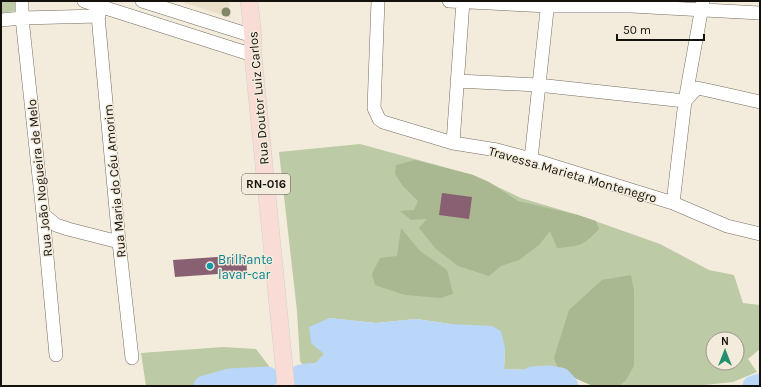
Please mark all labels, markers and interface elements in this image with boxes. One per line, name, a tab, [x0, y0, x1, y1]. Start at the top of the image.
scale bar	[617, 16, 704, 42]
text: 50 m	[623, 23, 651, 37]
street label: Rua Doutor Luiz Carlos	[245, 30, 272, 165]
street label: Rua João Nogueira de Melo	[24, 98, 55, 257]
street label: Rua Maria do Céu Amorim	[100, 104, 129, 258]
street label: Travessa Marieta Montenegro	[487, 143, 659, 206]
road number: RN-016	[242, 174, 290, 194]
place label: Brilhante lavar-car	[218, 252, 273, 282]
marker: Brilhante lavar-car	[205, 261, 215, 271]
north arrow	[705, 331, 745, 371]
text: N	[721, 335, 729, 348]

